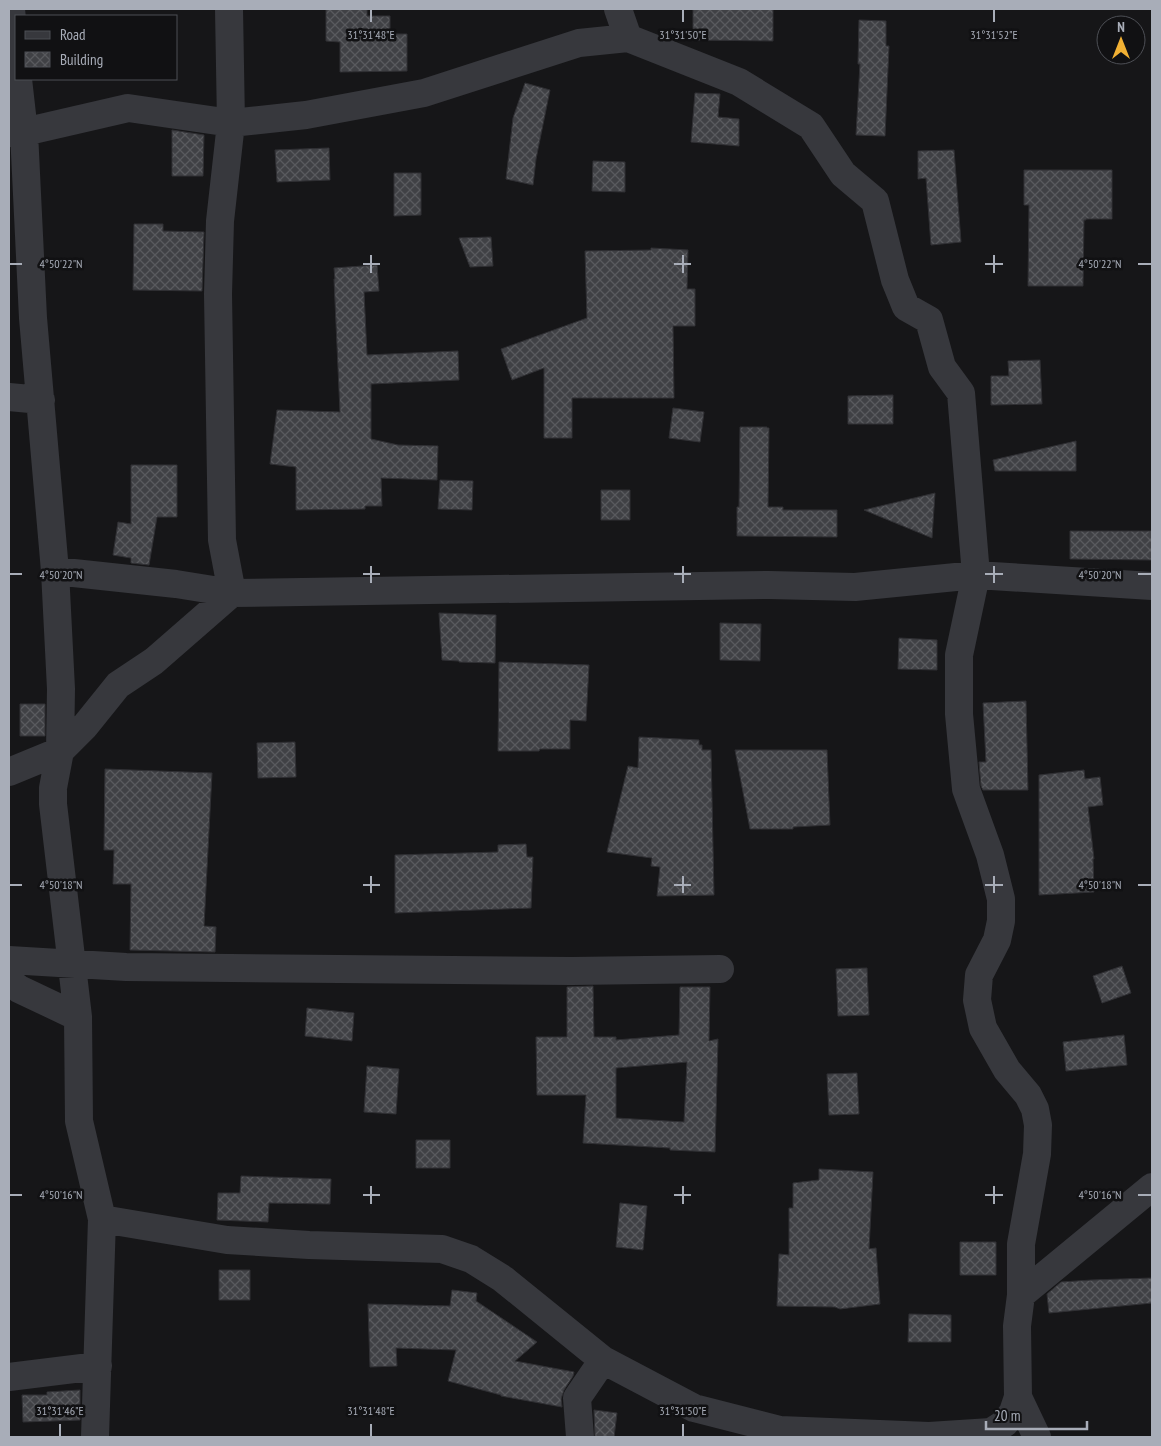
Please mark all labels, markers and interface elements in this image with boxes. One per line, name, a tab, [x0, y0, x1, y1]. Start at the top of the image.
legend	[15, 15, 178, 80]
north arrow	[1096, 15, 1146, 65]
text: N	[1117, 18, 1125, 36]
text: Road	[60, 25, 86, 44]
text: 31°31'48"E	[347, 27, 395, 42]
text: 31°31'50"E	[659, 27, 707, 42]
text: 31°31'52"E	[970, 27, 1018, 42]
text: Building	[60, 50, 103, 69]
text: 4°50'22"N	[39, 256, 83, 271]
text: 4°50'22"N	[1078, 256, 1122, 271]
text: 4°50'20"N	[39, 567, 83, 582]
text: 4°50'20"N	[1078, 567, 1122, 582]
text: 4°50'18"N	[39, 877, 83, 892]
text: 4°50'18"N	[1078, 877, 1122, 892]
text: 4°50'16"N	[39, 1187, 83, 1202]
text: 4°50'16"N	[1078, 1187, 1122, 1202]
scale bar	[986, 1398, 1087, 1430]
text: 31°31'46"E	[36, 1403, 84, 1418]
text: 31°31'48"E	[347, 1403, 395, 1418]
text: 31°31'50"E	[659, 1403, 707, 1418]
text: 20 m	[994, 1406, 1020, 1425]

